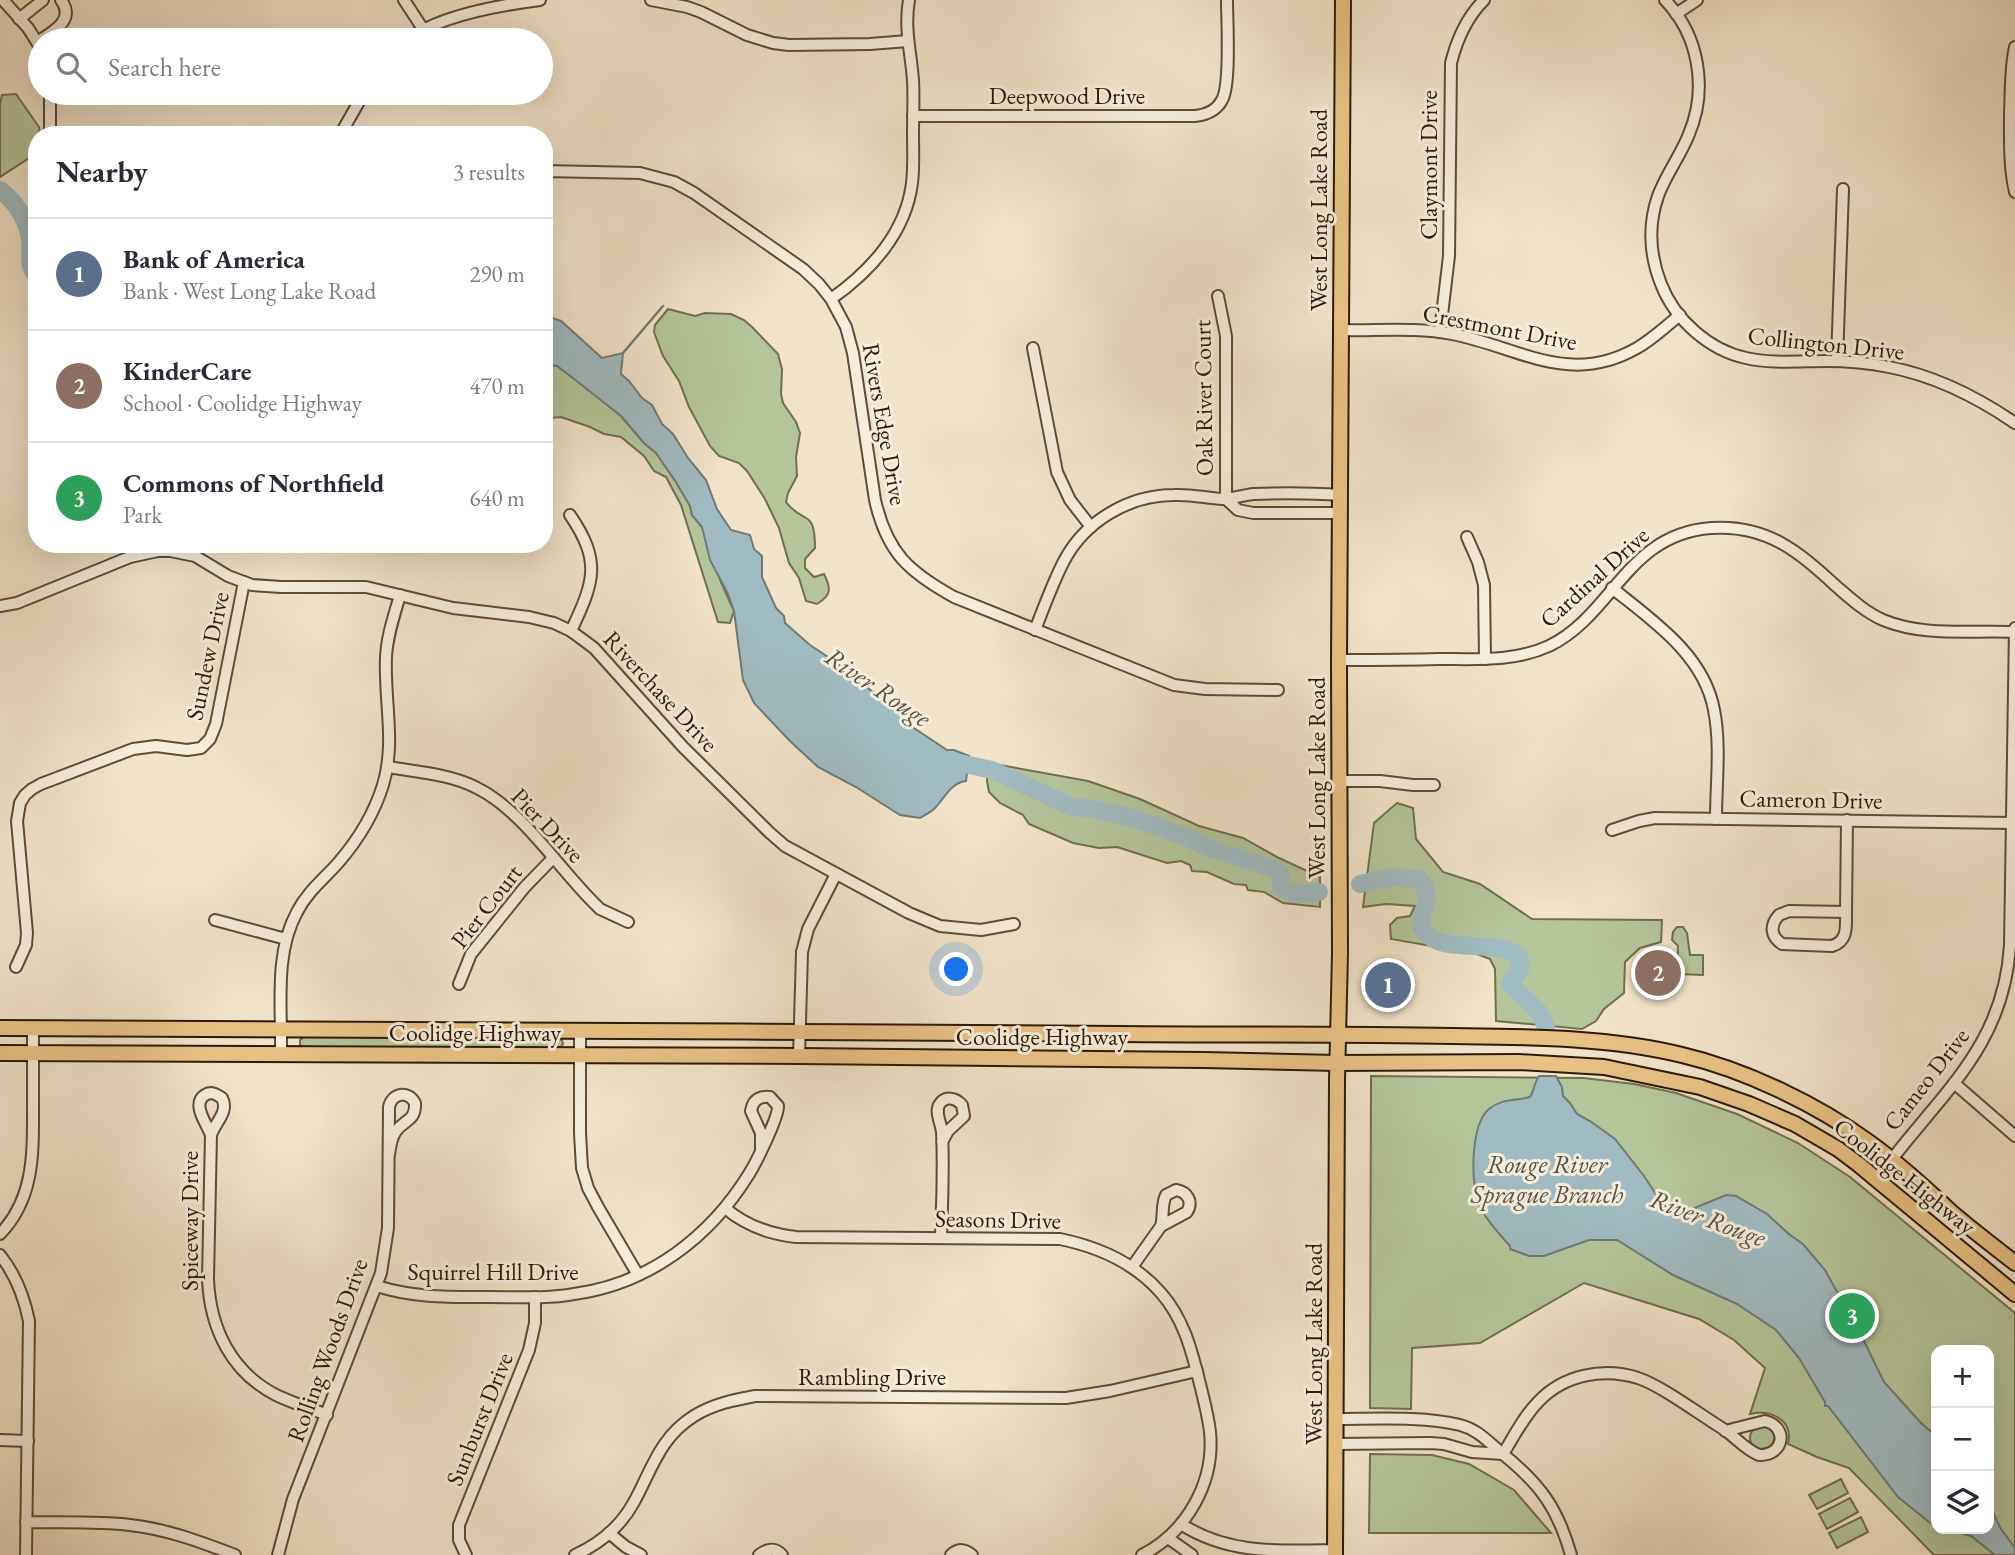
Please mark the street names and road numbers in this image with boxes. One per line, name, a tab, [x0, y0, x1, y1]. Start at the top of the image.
street label: Deepwood Drive	[989, 80, 1145, 111]
street label: Claymont Drive	[1413, 90, 1444, 240]
street label: West Long Lake Road	[1303, 108, 1334, 311]
street label: Crestmont Drive	[1420, 297, 1580, 357]
street label: Oak River Court	[1186, 319, 1220, 476]
street label: Collington Drive	[1746, 319, 1906, 367]
street label: Rivers Edge Drive	[856, 341, 914, 507]
street label: Cardinal Drive	[1533, 520, 1655, 634]
street label: Sundew Drive	[178, 589, 236, 723]
street label: Riverchase Drive	[597, 624, 725, 758]
street label: West Long Lake Road	[1301, 676, 1332, 879]
street label: Pier Drive	[505, 781, 591, 869]
street label: Cameron Drive	[1739, 782, 1883, 816]
street label: Pier Court	[443, 857, 529, 954]
street label: Coolidge Highway	[389, 1017, 562, 1048]
street label: Coolidge Highway	[956, 1021, 1129, 1052]
street label: Cameo Drive	[1876, 1021, 1976, 1137]
street label: Coolidge Highway	[1828, 1111, 1983, 1242]
street label: Spiceway Drive	[174, 1151, 205, 1291]
street label: Seasons Drive	[935, 1202, 1061, 1236]
street label: West Long Lake Road	[1298, 1242, 1329, 1445]
street label: Rolling Woods Drive	[279, 1254, 375, 1446]
street label: Squirrel Hill Drive	[407, 1256, 579, 1287]
street label: Sunburst Drive	[438, 1348, 520, 1490]
street label: Rambling Drive	[798, 1361, 946, 1392]

